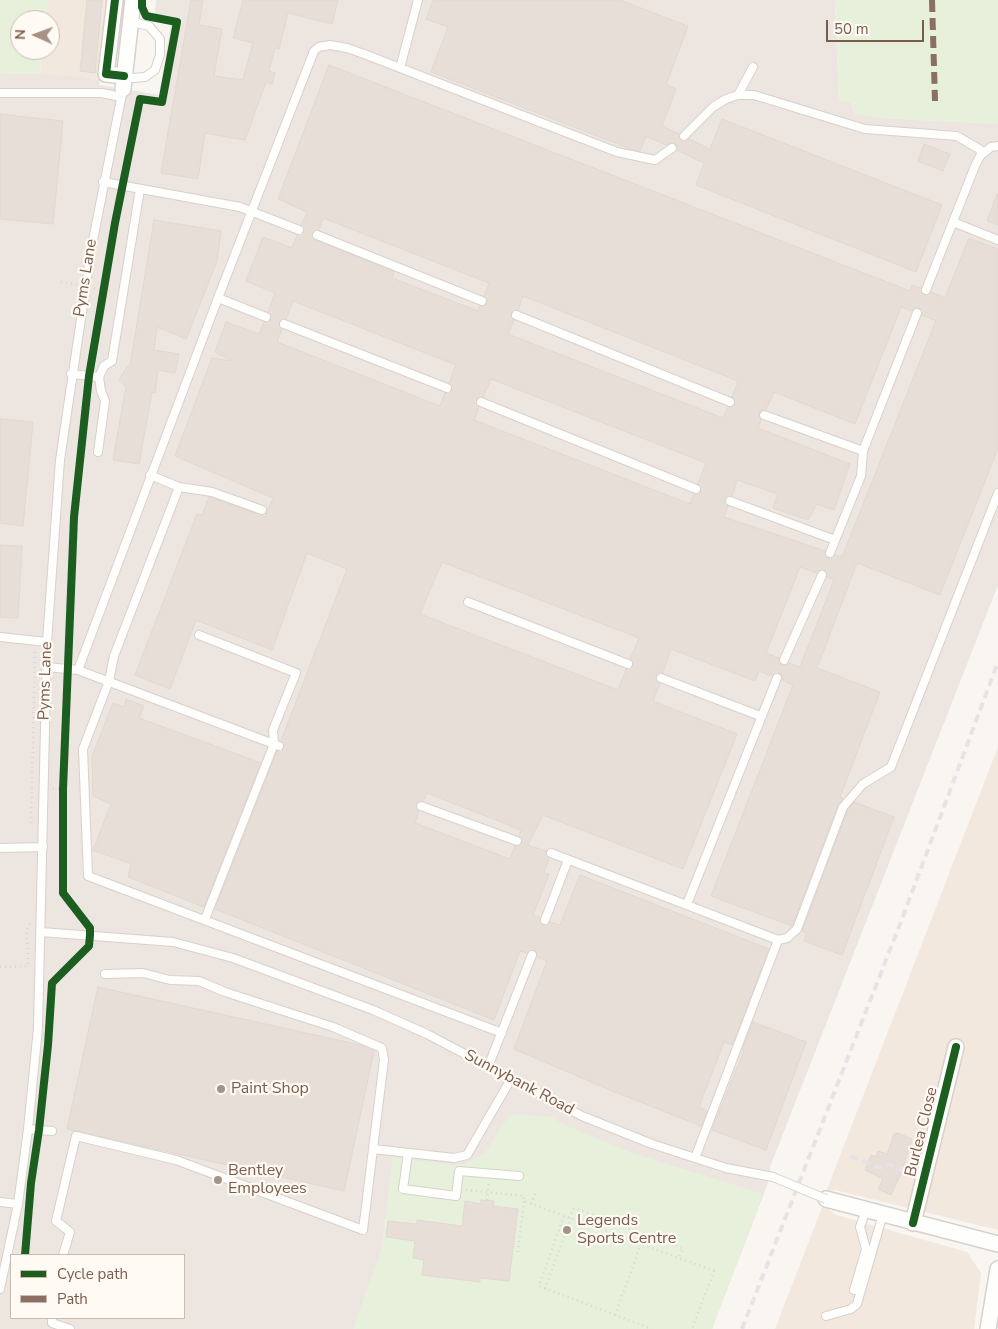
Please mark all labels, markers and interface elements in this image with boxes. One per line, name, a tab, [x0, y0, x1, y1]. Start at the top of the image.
north arrow	[10, 10, 60, 60]
scale bar	[828, 10, 926, 42]
text: 50 m	[834, 19, 869, 39]
text: N	[11, 29, 30, 40]
street label: Pyms Lane	[70, 238, 102, 318]
street label: Pyms Lane	[35, 641, 57, 721]
street label: Sunnybank Road	[461, 1046, 577, 1120]
place label: Paint Shop	[231, 1079, 309, 1099]
marker: Paint Shop	[215, 1083, 227, 1095]
street label: Burlea Close	[902, 1085, 942, 1179]
place label: Bentley Employees	[228, 1161, 307, 1199]
marker: Bentley Employees	[212, 1174, 224, 1186]
place label: Legends Sports Centre	[577, 1211, 676, 1249]
marker: Legends Sports Centre	[561, 1224, 573, 1236]
legend	[10, 1254, 185, 1319]
text: Cycle path	[57, 1264, 128, 1284]
text: Path	[57, 1289, 88, 1309]

